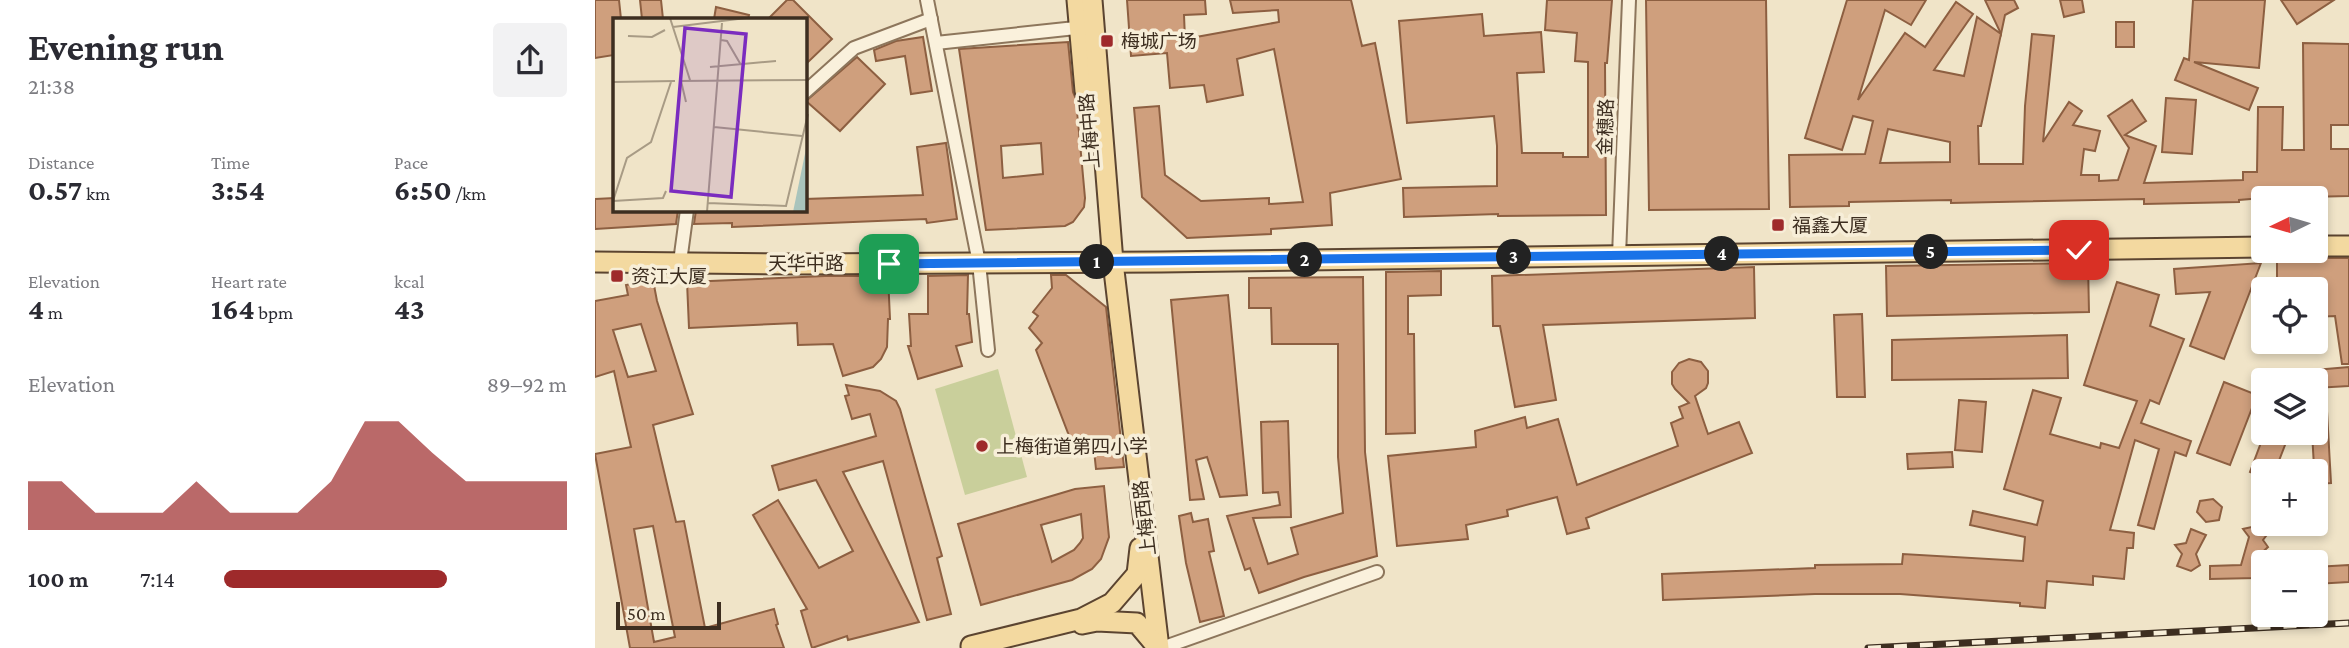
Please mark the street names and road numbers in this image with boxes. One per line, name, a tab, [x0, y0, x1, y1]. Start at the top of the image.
street label: 上梅中路	[1076, 92, 1103, 170]
street label: 金穗路	[1594, 98, 1617, 156]
street label: 天华中路	[768, 253, 844, 274]
street label: 上梅西路	[1129, 479, 1160, 557]

